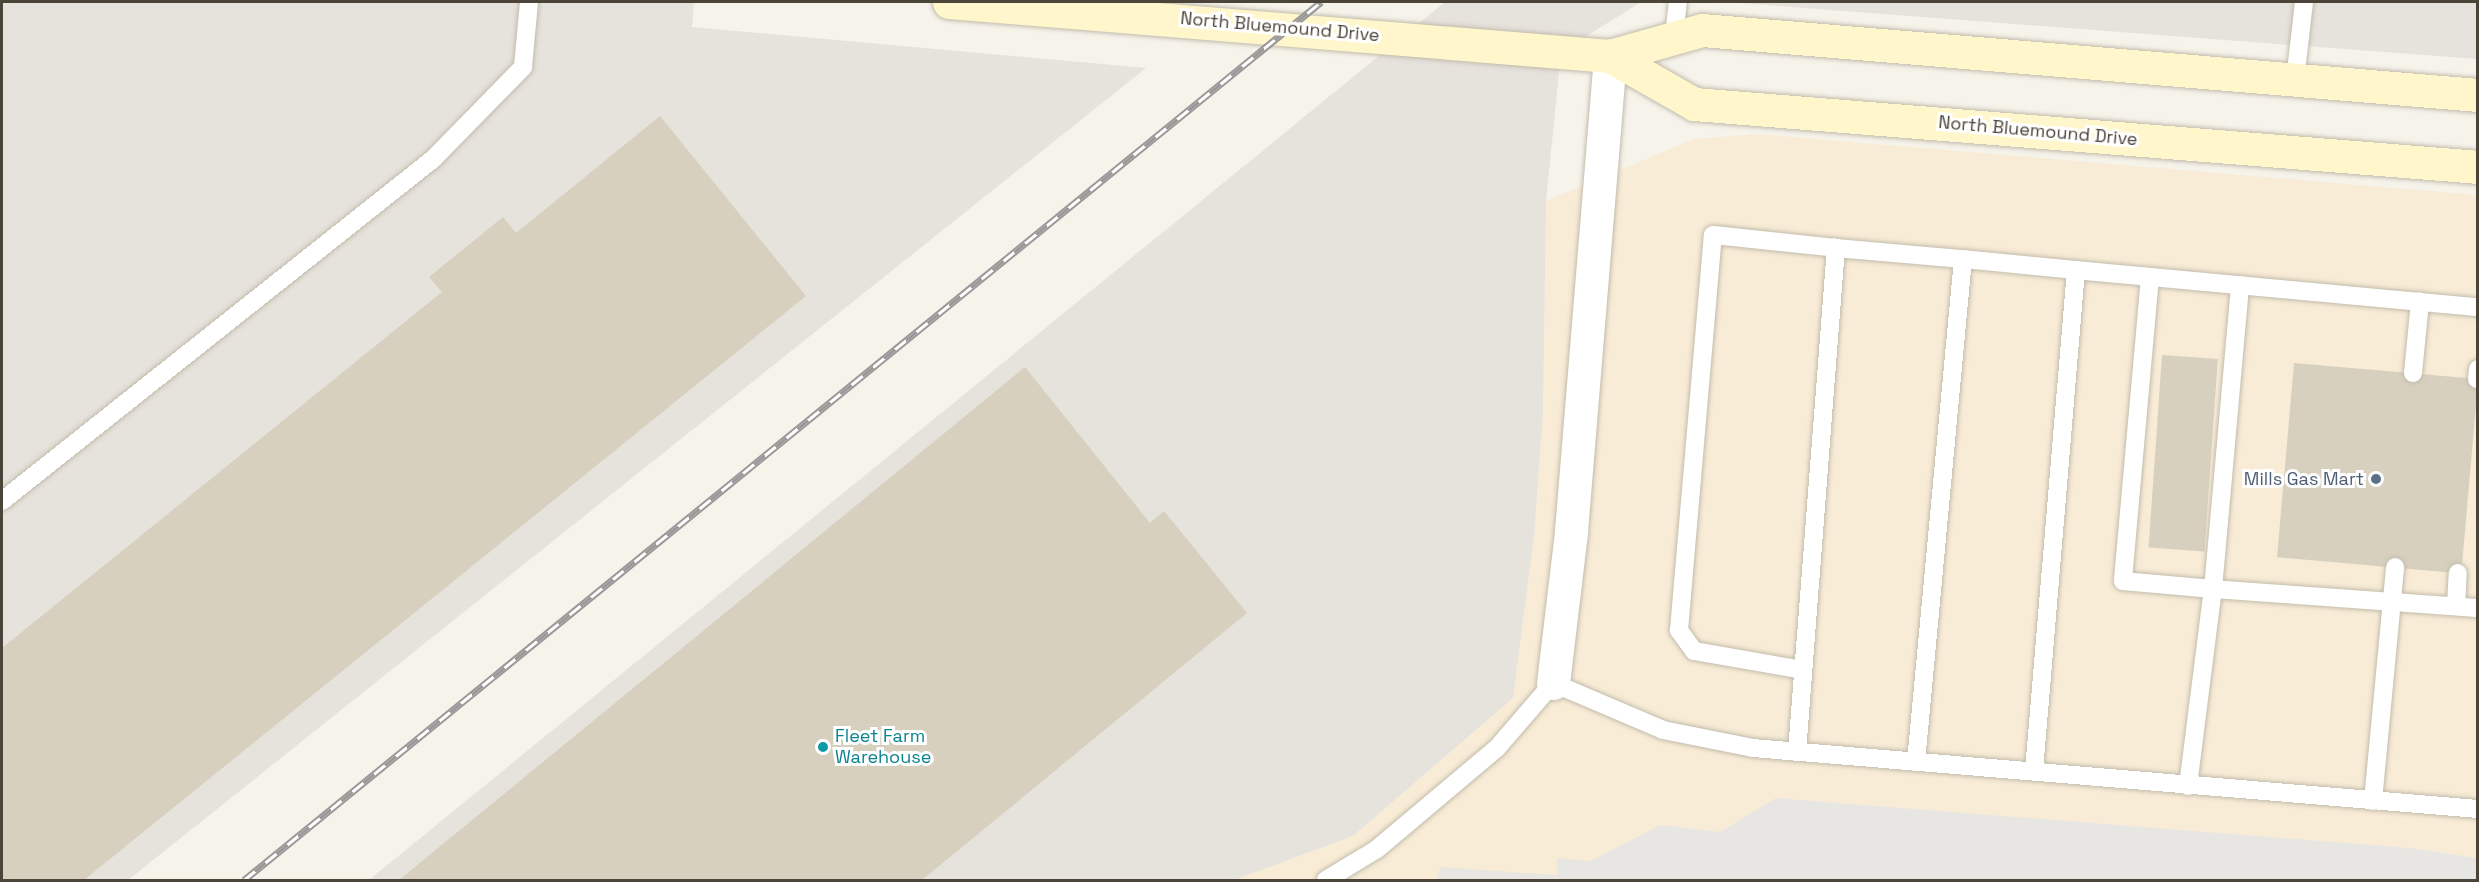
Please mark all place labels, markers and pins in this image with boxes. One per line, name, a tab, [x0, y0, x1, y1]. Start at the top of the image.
place label: Mills Gas Mart	[2244, 468, 2364, 490]
marker: Mills Gas Mart	[2369, 472, 2383, 486]
place label: Fleet Farm Warehouse	[835, 726, 931, 768]
marker: Fleet Farm Warehouse	[816, 740, 830, 754]

